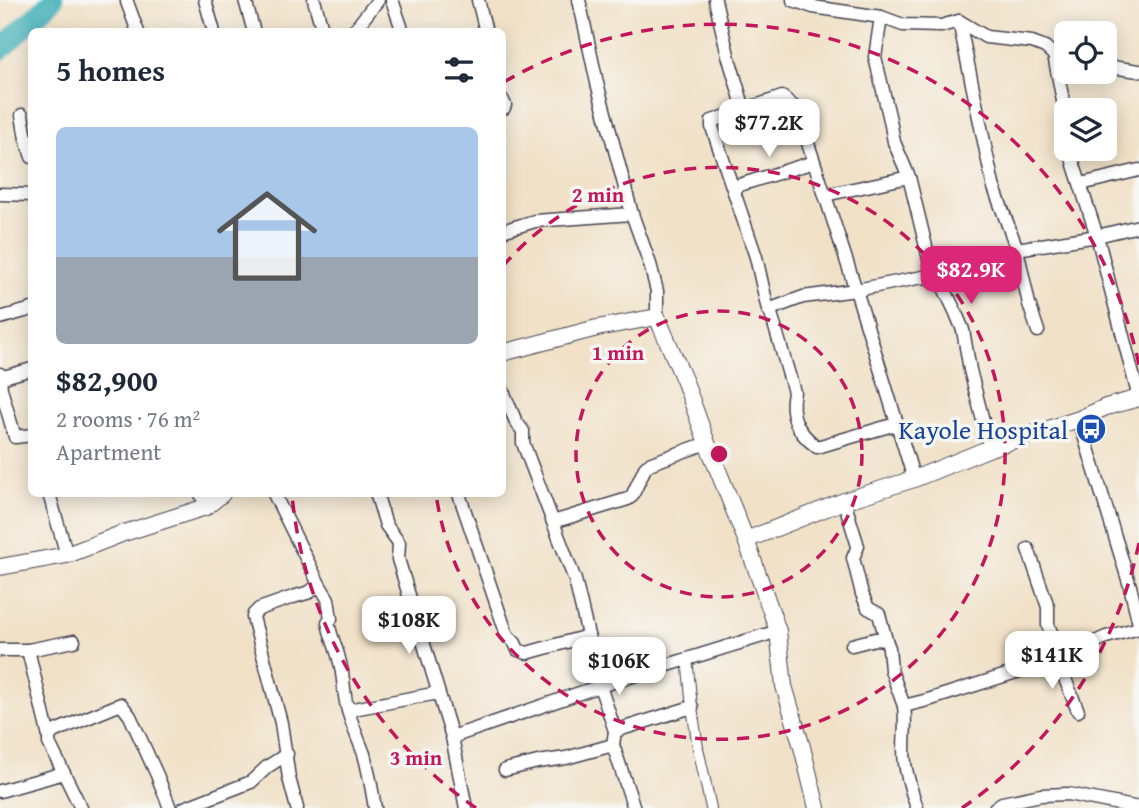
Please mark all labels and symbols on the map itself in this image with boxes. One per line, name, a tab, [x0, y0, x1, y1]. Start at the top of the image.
pin: $77.2K	[712, 100, 826, 159]
text: 2 min	[572, 179, 625, 210]
pin: $82.9K	[914, 246, 1028, 306]
text: 1 min	[592, 337, 645, 368]
place label: Kayole Hospital	[898, 410, 1068, 449]
bus stop icon: Kayole Hospital	[1074, 412, 1108, 446]
centre of rings	[707, 442, 731, 466]
pin: $108K	[360, 596, 458, 656]
pin: $141K	[1003, 632, 1101, 691]
pin: $106K	[570, 638, 668, 697]
text: 3 min	[390, 742, 443, 773]

